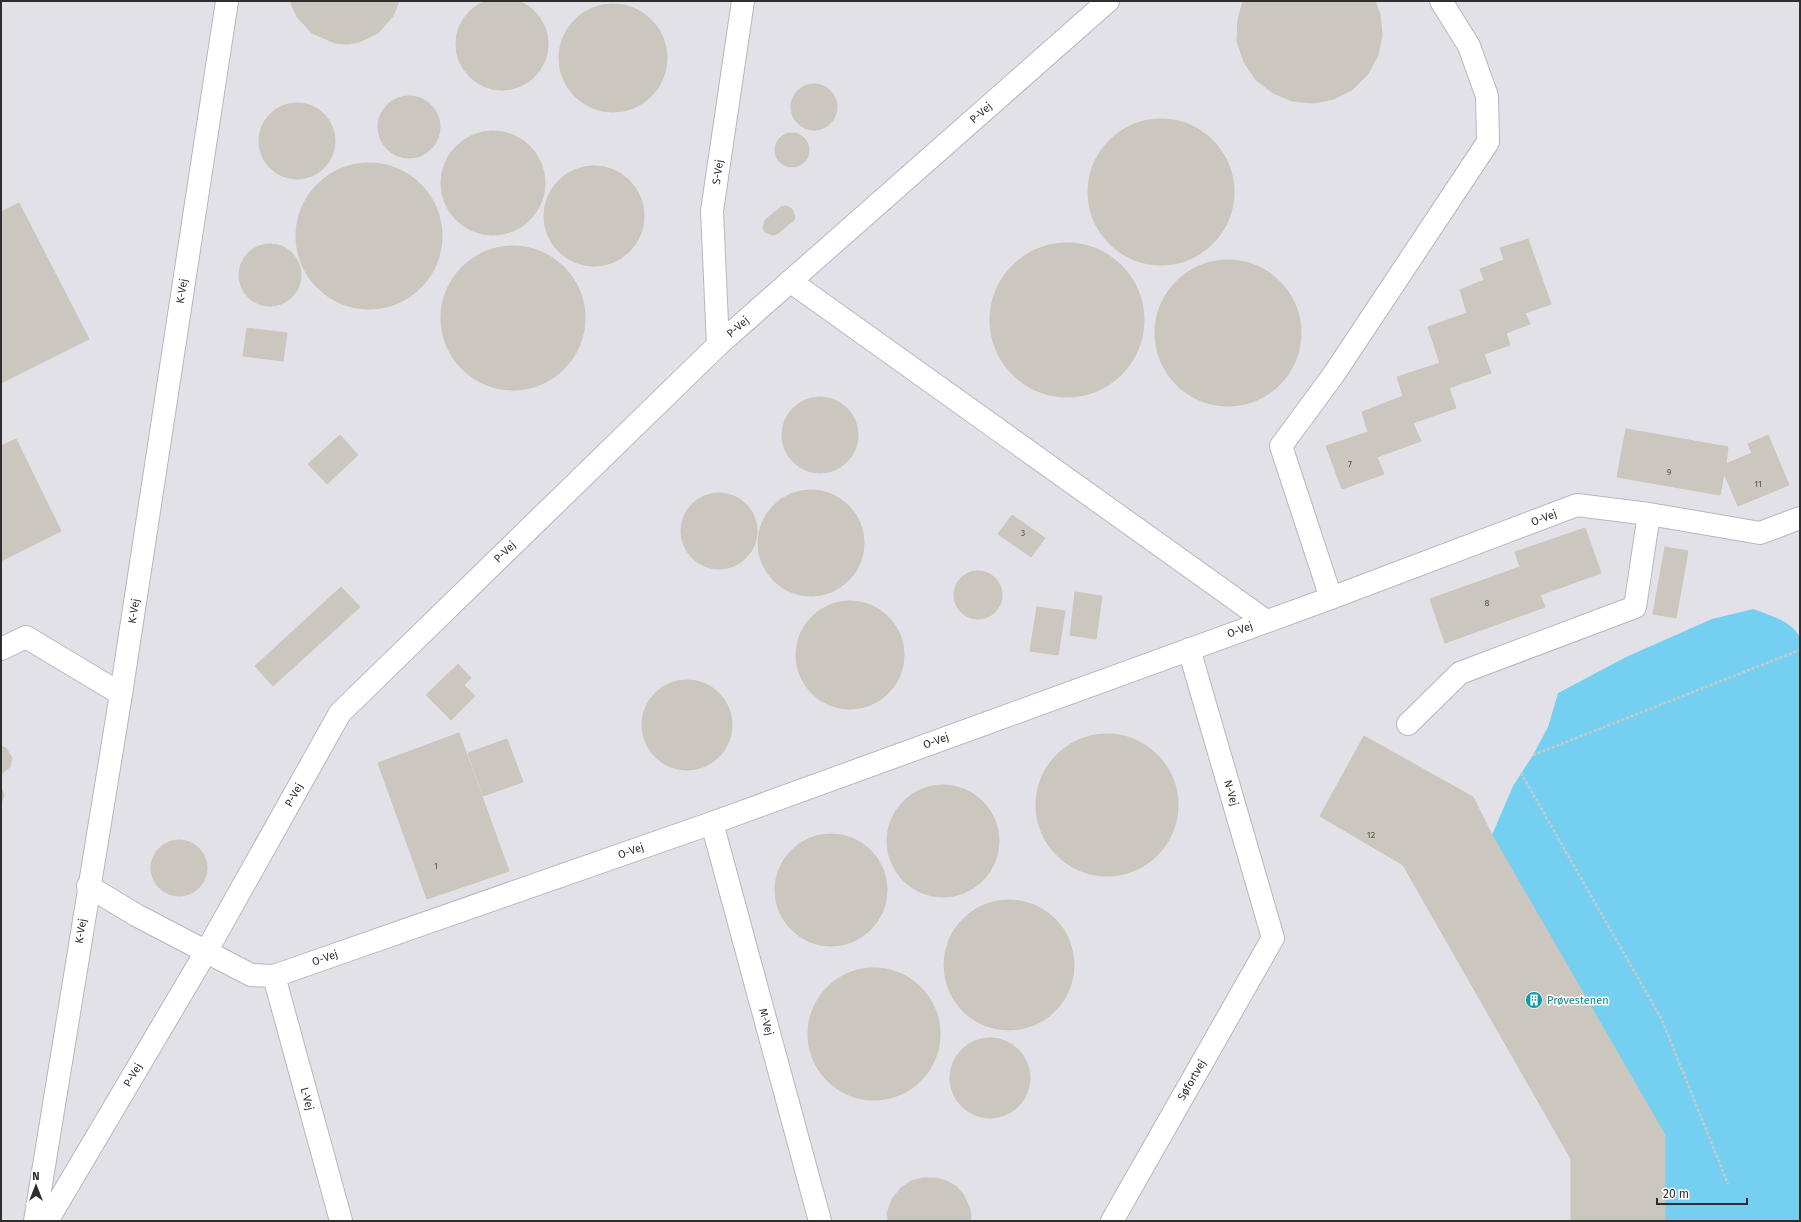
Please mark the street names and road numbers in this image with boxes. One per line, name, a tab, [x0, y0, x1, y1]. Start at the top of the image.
street label: P-Vej	[967, 100, 995, 126]
street label: S-Vej	[710, 159, 726, 185]
street label: K-Vej	[174, 278, 190, 304]
street label: P-Vej	[724, 314, 752, 340]
street label: O-Vej	[1529, 507, 1559, 529]
street label: P-Vej	[491, 539, 519, 565]
street label: K-Vej	[126, 598, 142, 624]
street label: O-Vej	[1225, 619, 1255, 641]
street label: O-Vej	[921, 730, 951, 752]
street label: N-Vej	[1221, 778, 1241, 808]
street label: P-Vej	[282, 781, 306, 809]
street label: O-Vej	[616, 841, 646, 861]
street label: K-Vej	[73, 918, 89, 944]
street label: O-Vej	[310, 948, 340, 968]
street label: M-Vej	[756, 1007, 776, 1037]
street label: Søfortvej	[1175, 1057, 1209, 1103]
street label: P-Vej	[121, 1061, 145, 1089]
street label: L-Vej	[298, 1086, 316, 1112]

